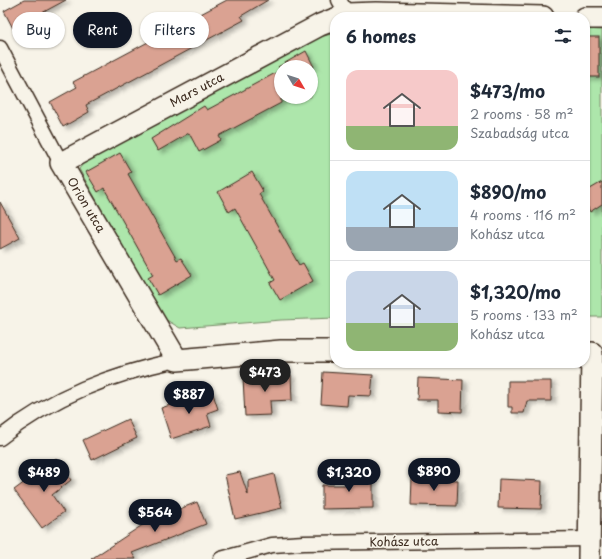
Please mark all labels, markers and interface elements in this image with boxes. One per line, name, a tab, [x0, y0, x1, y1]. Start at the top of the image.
chip: Buy	[12, 12, 65, 48]
chip: Rent	[73, 12, 132, 48]
chip: Filters	[140, 12, 209, 48]
text: 6 homes	[346, 23, 416, 49]
icon: filters	[552, 25, 574, 47]
north arrow	[274, 60, 318, 104]
map controls	[274, 60, 318, 104]
street label: Mars utca	[166, 67, 227, 111]
text: $473/mo	[470, 78, 545, 104]
icon: home	[378, 86, 426, 134]
text: 2 rooms · 58 m²	[470, 104, 573, 123]
text: Szabadság utca	[470, 123, 569, 142]
street label: Orion utca	[63, 173, 111, 236]
text: $890/mo	[470, 179, 546, 205]
icon: home	[378, 187, 426, 235]
text: 4 rooms · 116 m²	[470, 205, 576, 224]
text: Kohász utca	[470, 224, 545, 243]
text: $1,320/mo	[470, 279, 561, 305]
icon: home	[378, 287, 426, 335]
text: 5 rooms · 133 m²	[470, 305, 578, 324]
text: Kohász utca	[470, 324, 545, 343]
pin: $473	[241, 359, 289, 393]
text: $473	[249, 362, 281, 381]
pin: $887	[165, 381, 213, 415]
text: $887	[173, 384, 205, 403]
pin: $890	[410, 458, 458, 492]
pin: $489	[20, 459, 68, 493]
pin: $1,320	[316, 459, 382, 493]
text: $890	[417, 461, 451, 480]
text: $489	[27, 462, 61, 481]
text: $1,320	[326, 462, 372, 481]
pin: $564	[131, 499, 179, 533]
text: $564	[138, 502, 172, 521]
street label: Kohász utca	[369, 531, 439, 551]

